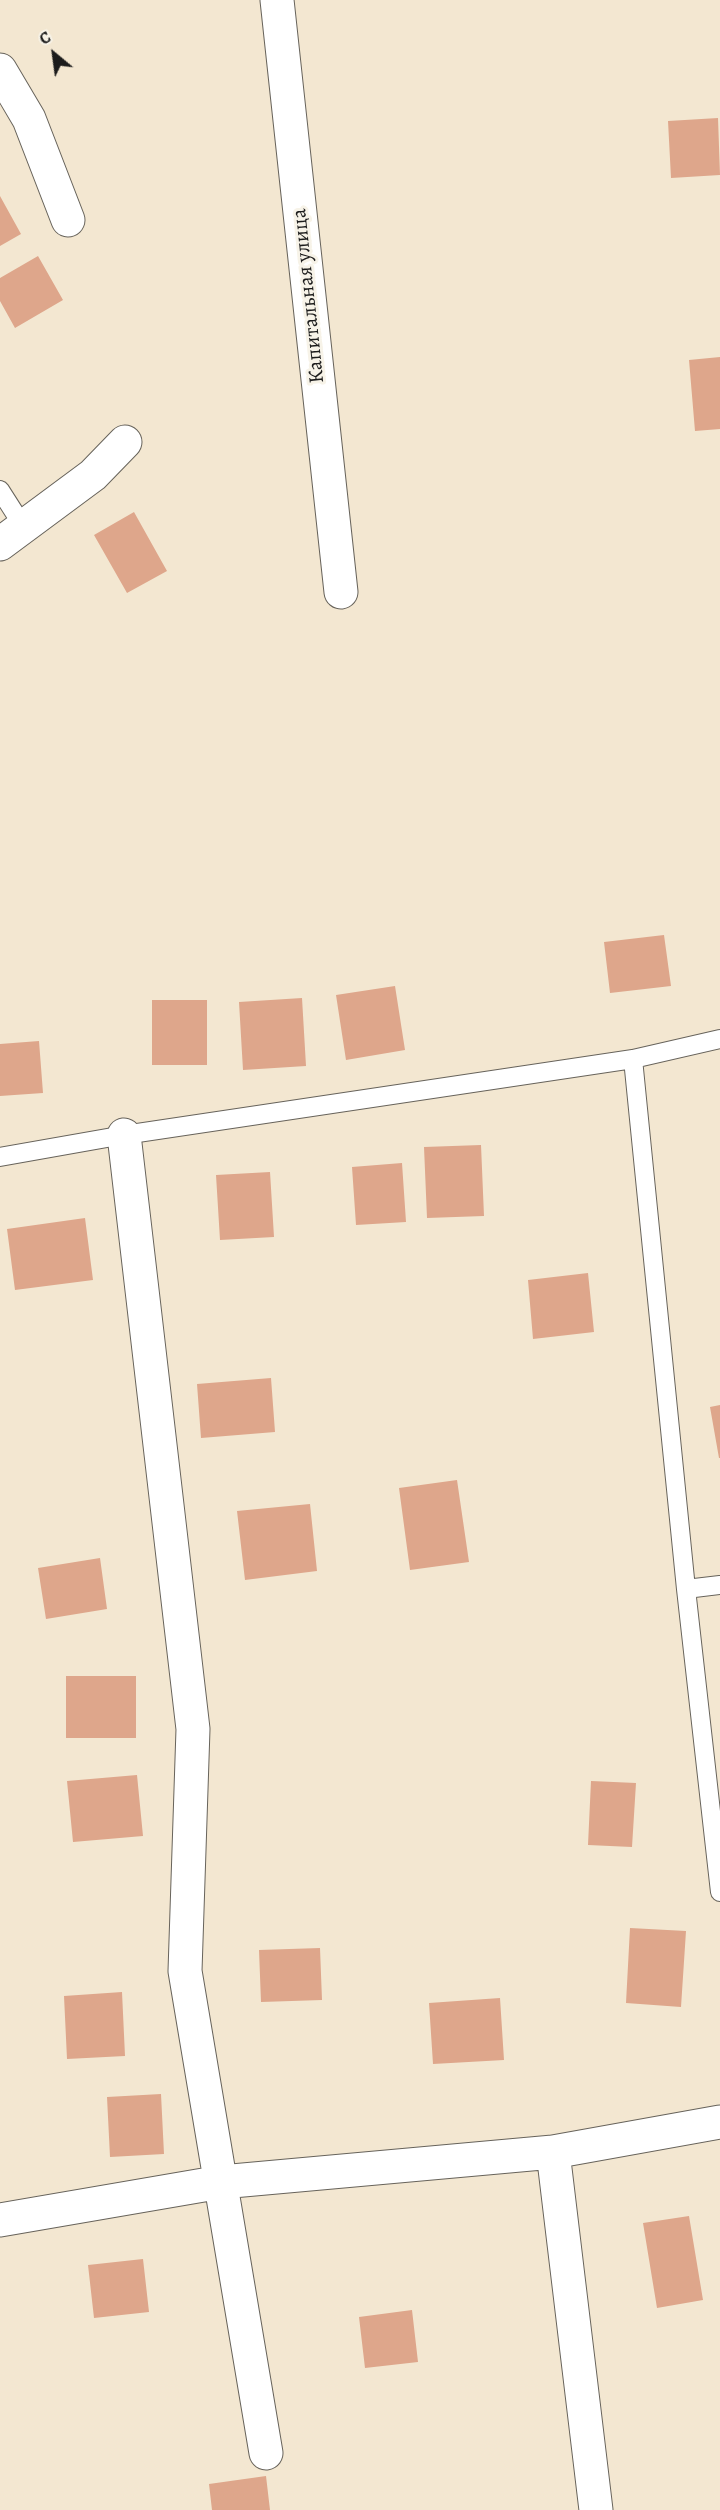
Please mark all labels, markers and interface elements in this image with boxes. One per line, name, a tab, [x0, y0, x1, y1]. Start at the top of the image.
north arrow	[24, 24, 84, 84]
text: С	[36, 26, 55, 50]
street label: Капитальная улица	[287, 207, 331, 385]

